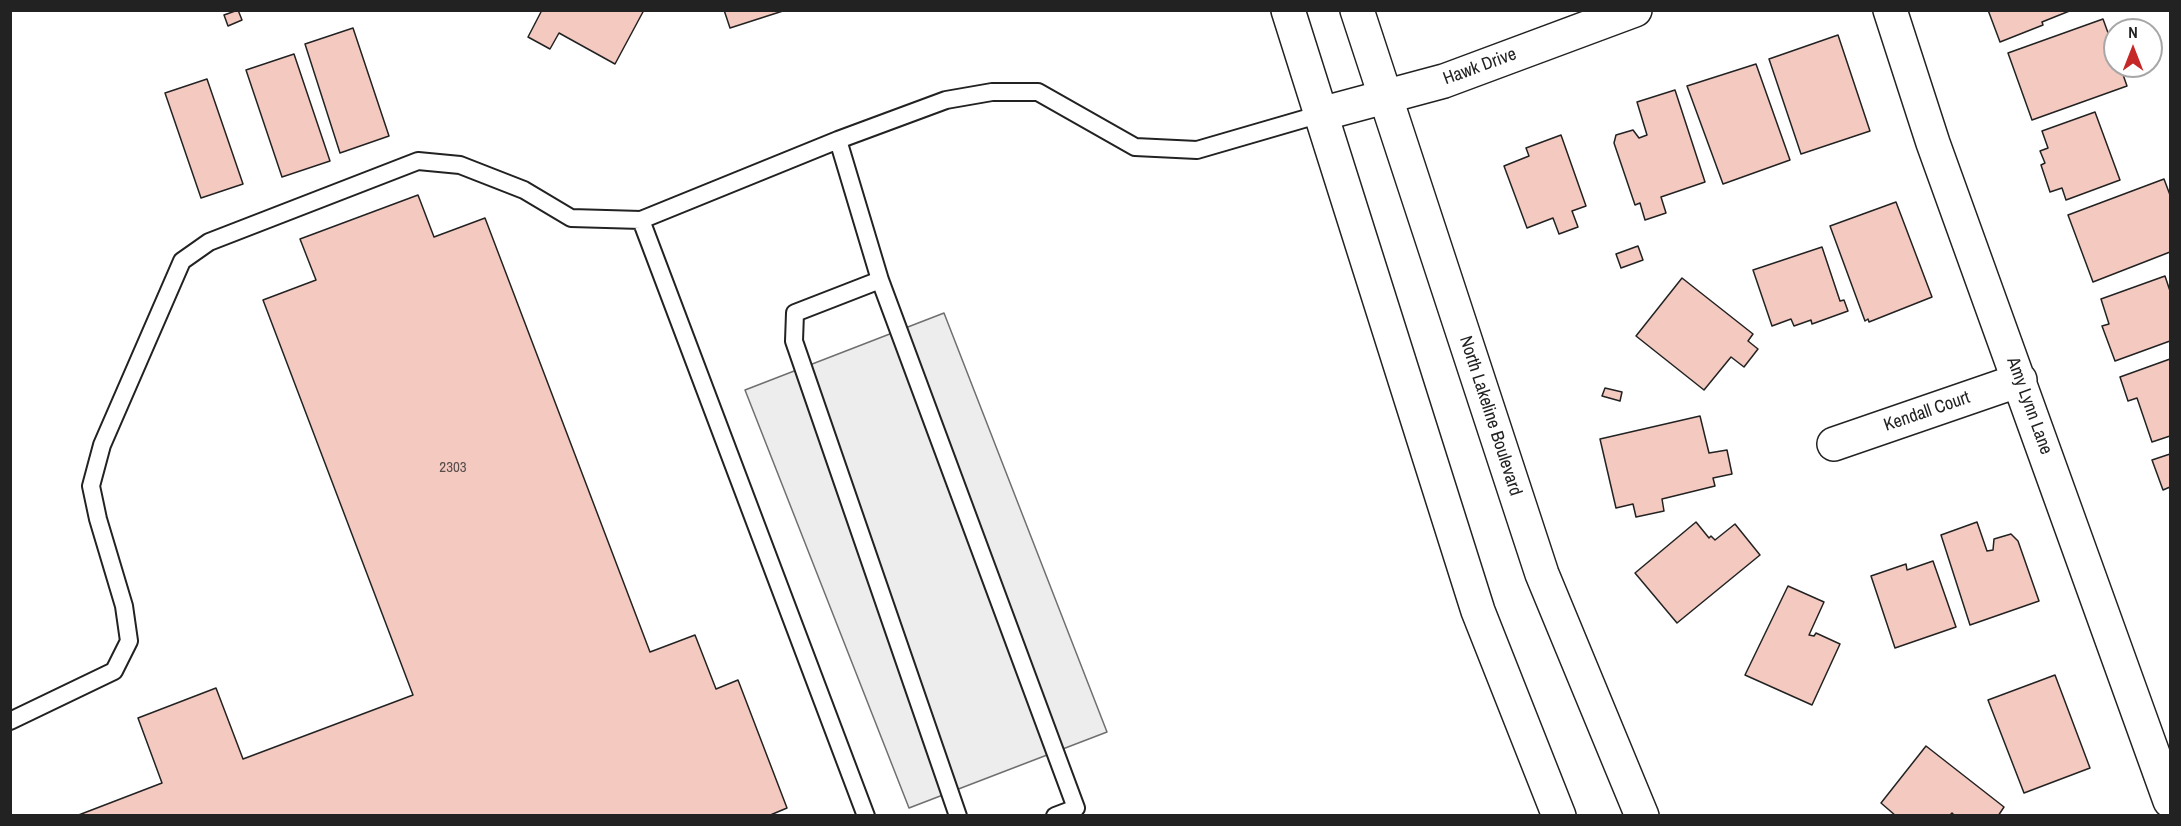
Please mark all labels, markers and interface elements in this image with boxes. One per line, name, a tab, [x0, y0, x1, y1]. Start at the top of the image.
north arrow	[2103, 18, 2163, 78]
text: N	[2128, 21, 2138, 43]
street label: Hawk Drive	[1440, 44, 1520, 90]
street label: North Lakeline Boulevard	[1454, 333, 1526, 499]
street label: Amy Lynn Lane	[2001, 354, 2057, 458]
street label: Kendall Court	[1881, 387, 1973, 437]
house number: 2303	[439, 459, 467, 477]

